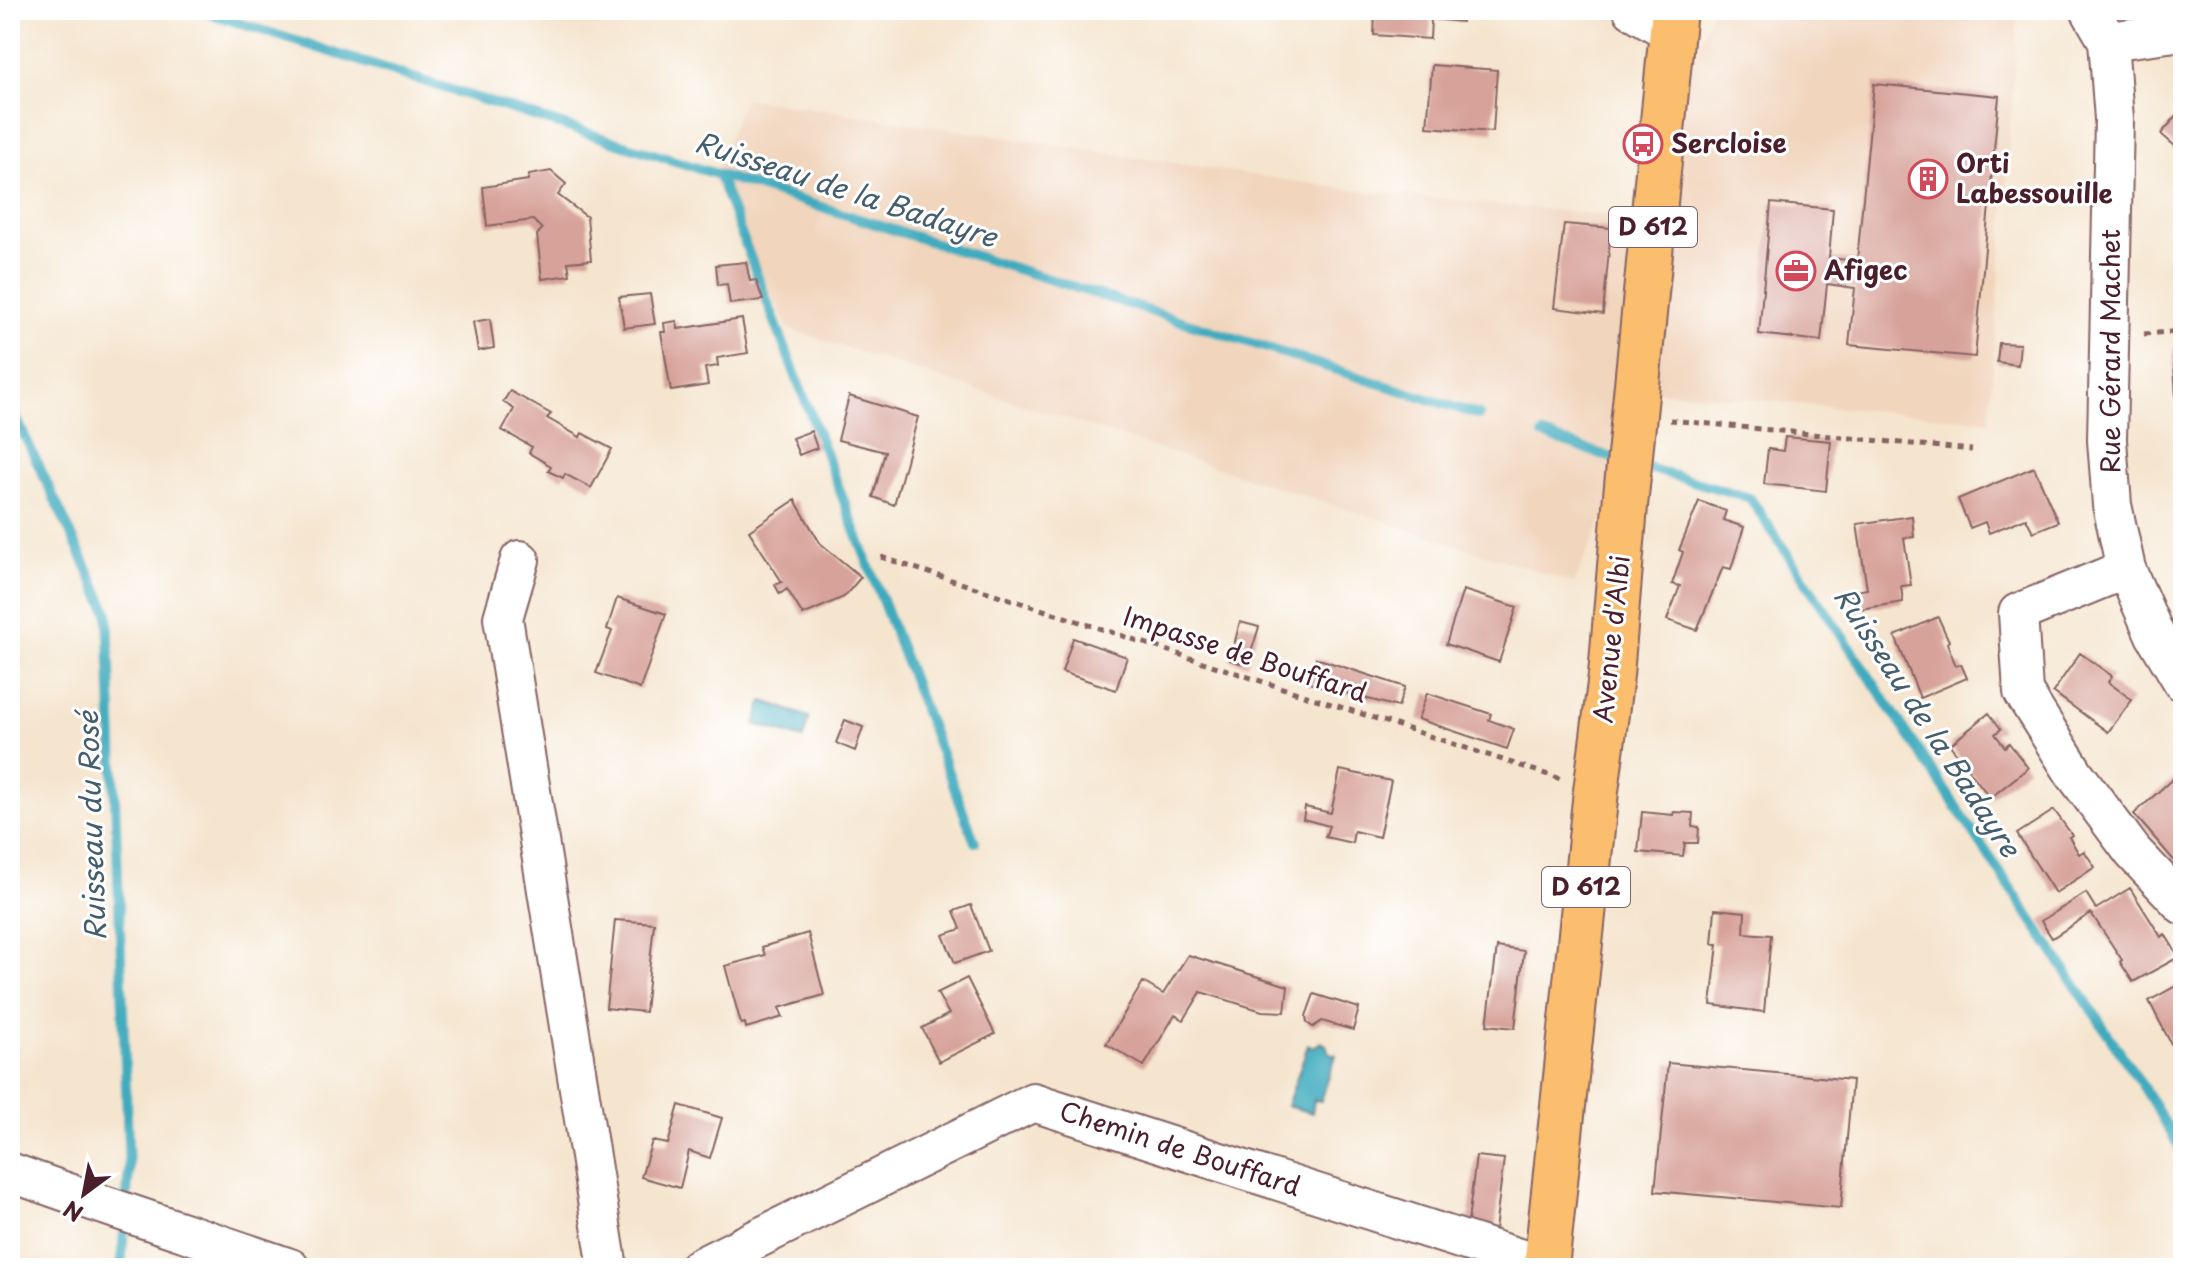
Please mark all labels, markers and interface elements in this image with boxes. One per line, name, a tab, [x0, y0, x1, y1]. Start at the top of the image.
water label: Ruisseau de la Badayre	[690, 119, 1005, 258]
bus stop icon: Sercloise	[1622, 123, 1664, 165]
place label: Sercloise	[1671, 123, 1787, 162]
place label: Orti Labessouille	[1956, 143, 2113, 212]
building icon: Orti Labessouille	[1907, 158, 1949, 200]
road number: D 612	[1609, 207, 1697, 247]
street label: Rue Gérard Machet	[2090, 229, 2129, 473]
office icon: Afigec	[1775, 250, 1817, 292]
place label: Afigec	[1824, 250, 1908, 289]
street label: Avenue d'Albi	[1582, 553, 1639, 725]
water label: Ruisseau de la Badayre	[1824, 577, 2033, 867]
street label: Impasse de Bouffard	[1118, 596, 1373, 711]
water label: Ruisseau du Rosé	[65, 708, 116, 941]
road number: D 612	[1542, 867, 1630, 907]
street label: Chemin de Bouffard	[1055, 1090, 1306, 1205]
north arrow	[44, 1154, 124, 1234]
text: N	[56, 1194, 89, 1231]

